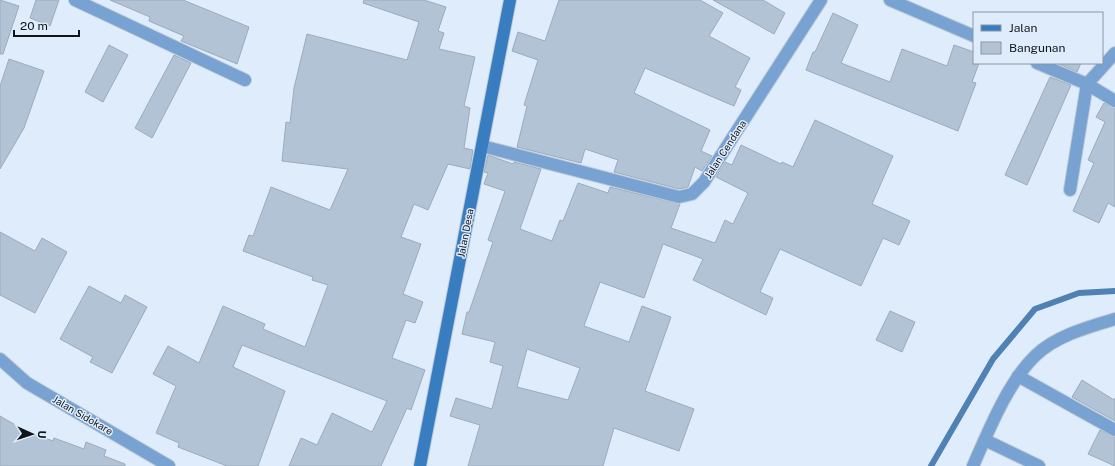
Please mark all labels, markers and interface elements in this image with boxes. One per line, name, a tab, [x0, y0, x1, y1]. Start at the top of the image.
scale bar	[14, 12, 79, 38]
legend	[973, 12, 1103, 64]
text: 20 m	[20, 19, 48, 33]
text: Jalan	[1009, 21, 1038, 35]
text: Bangunan	[1009, 41, 1065, 55]
street label: Jalan Cendana	[702, 118, 748, 180]
street label: Jalan Desa	[454, 208, 476, 258]
street label: Jalan Sidokare	[51, 393, 115, 437]
north arrow	[12, 414, 52, 454]
text: U	[36, 430, 48, 439]

